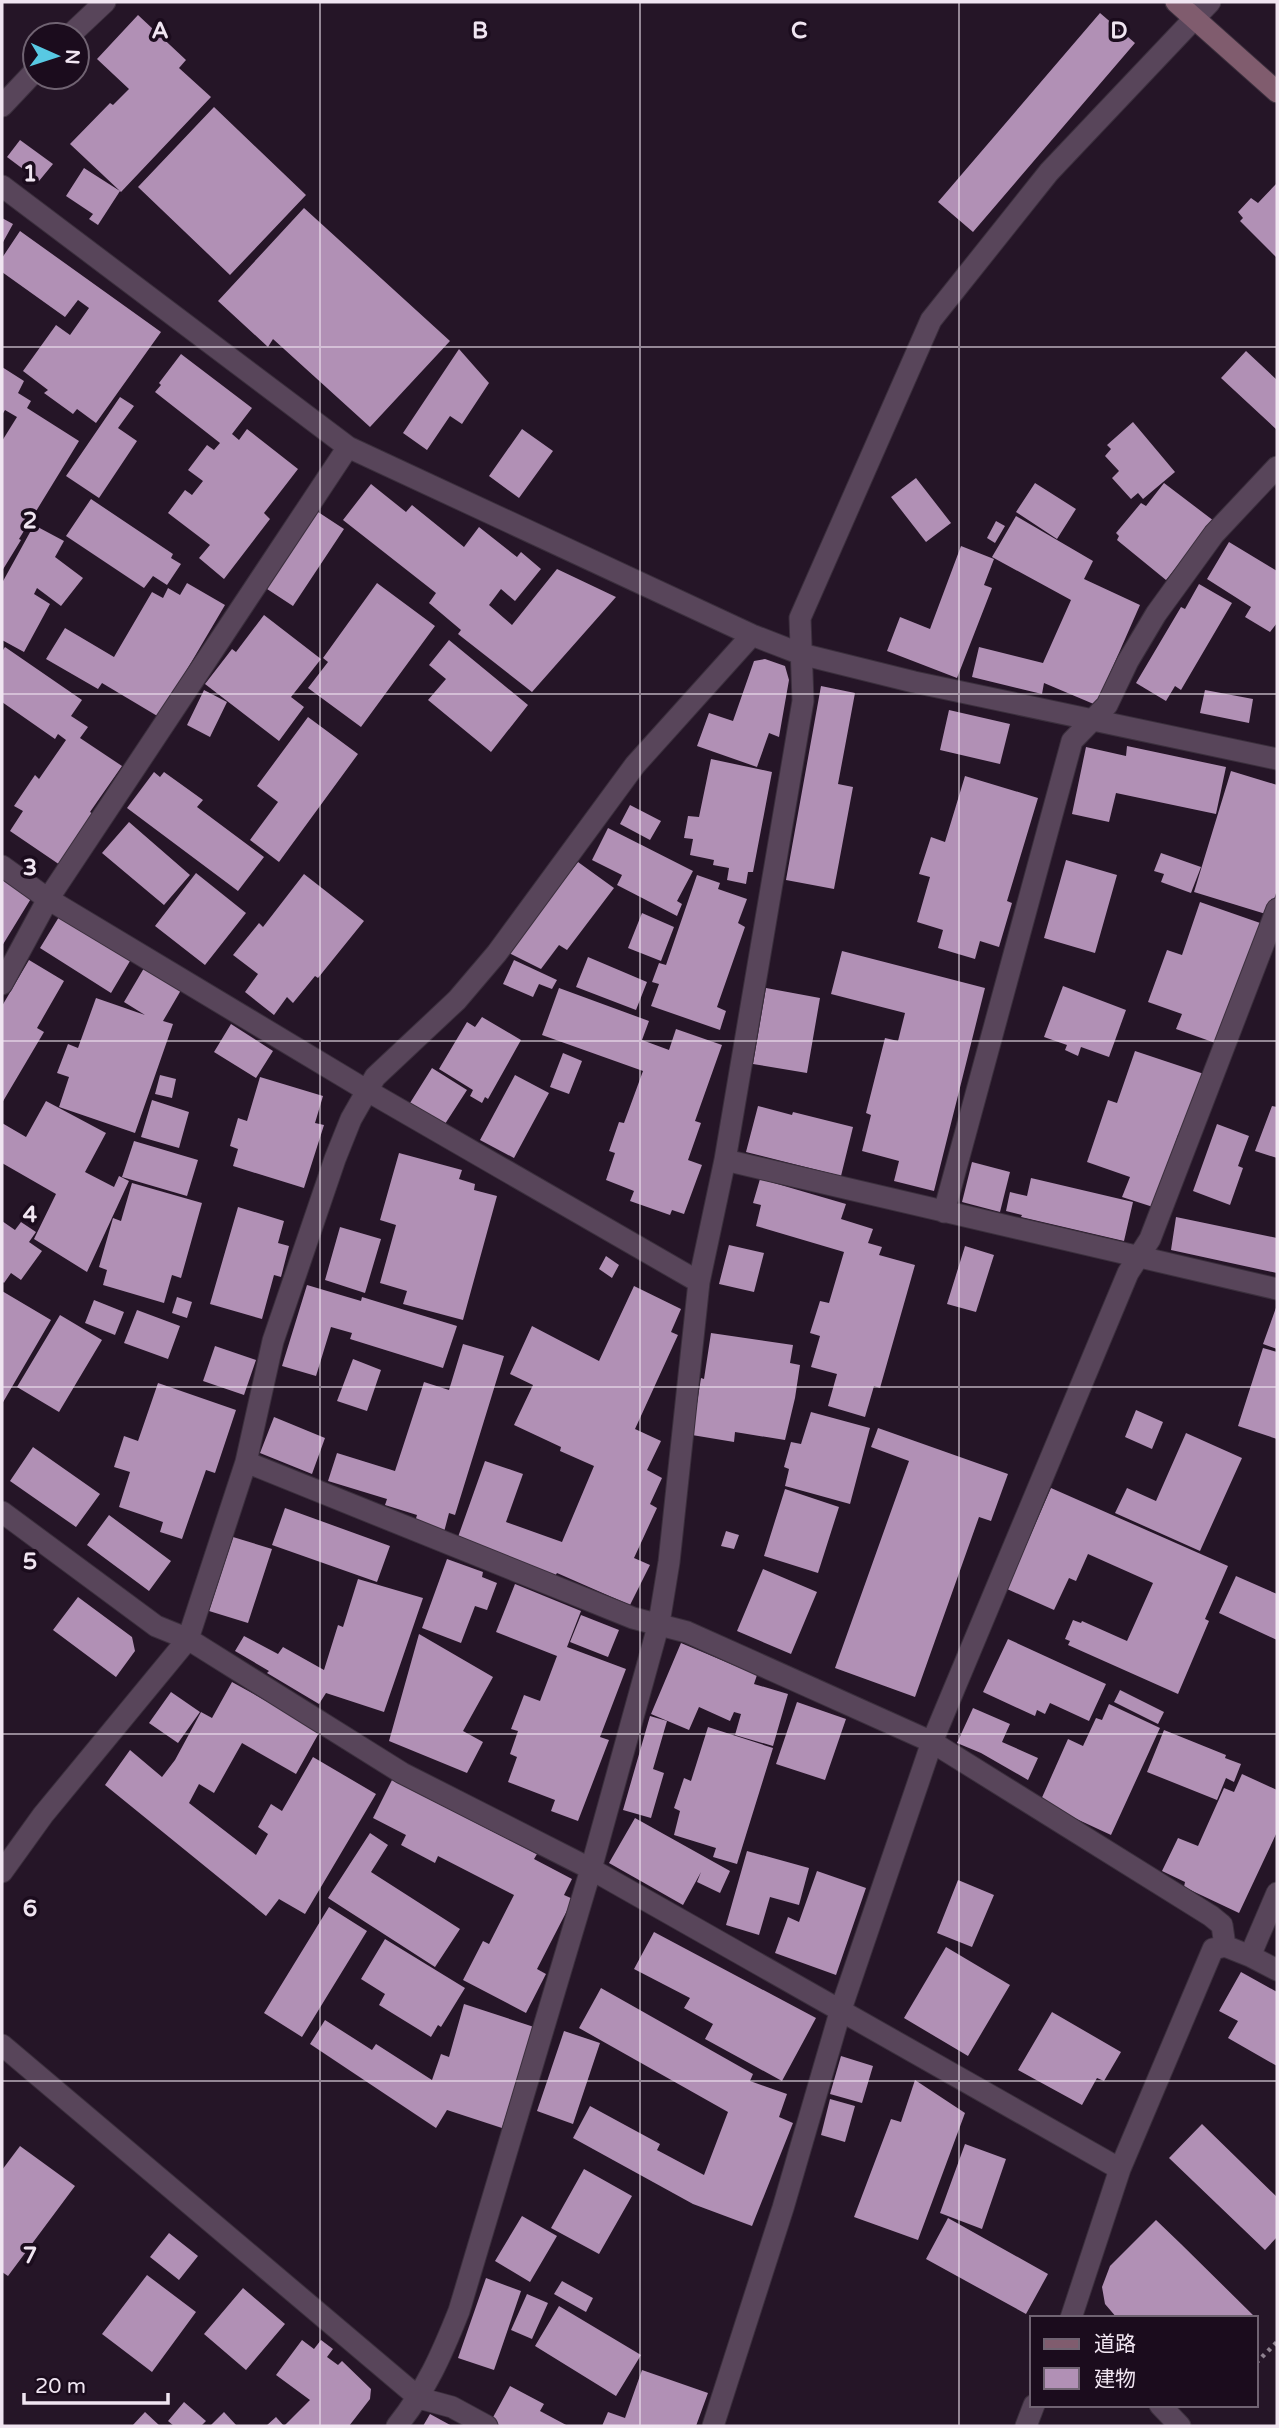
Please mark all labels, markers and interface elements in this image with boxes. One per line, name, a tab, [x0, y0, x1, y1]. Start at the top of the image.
text: A	[151, 17, 169, 45]
text: B	[472, 17, 488, 45]
text: C	[791, 17, 807, 45]
text: D	[1110, 17, 1128, 45]
north arrow	[21, 21, 91, 91]
text: N	[61, 49, 83, 65]
text: 1	[23, 160, 37, 188]
text: 2	[23, 507, 37, 535]
text: 3	[23, 854, 37, 882]
text: 4	[23, 1201, 38, 1229]
text: 5	[23, 1548, 37, 1576]
text: 6	[23, 1895, 37, 1923]
text: 7	[23, 2242, 37, 2270]
legend	[1030, 2316, 1258, 2407]
text: 道路	[1094, 2332, 1136, 2357]
scale bar	[24, 2362, 168, 2406]
text: 建物	[1094, 2367, 1136, 2392]
text: 20 m	[35, 2374, 86, 2399]

